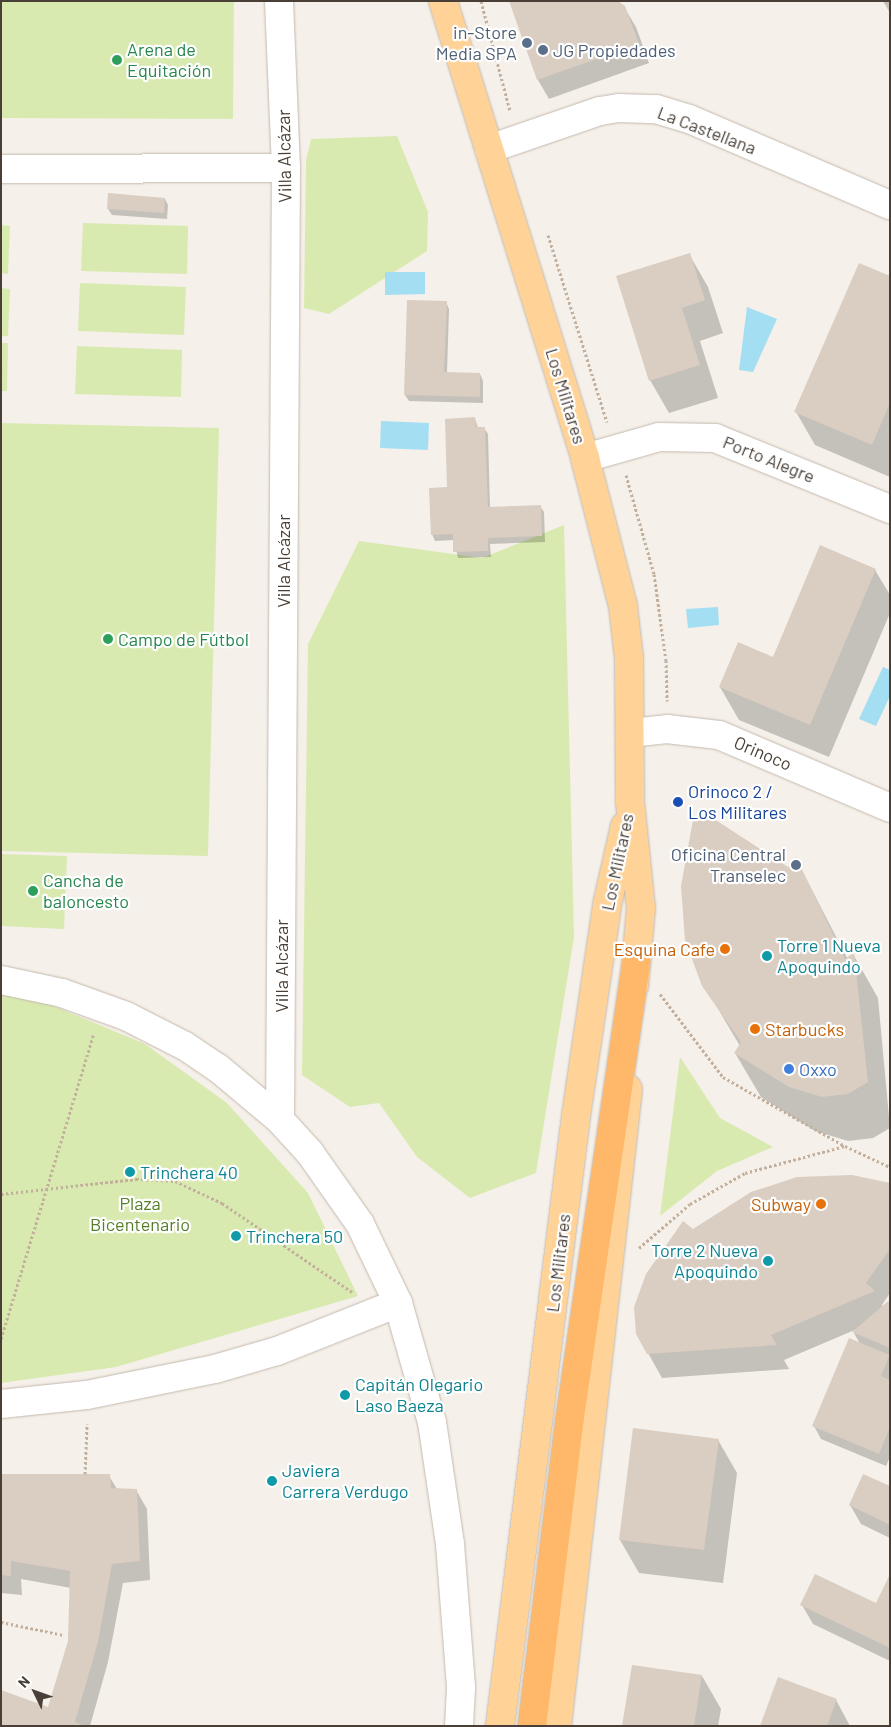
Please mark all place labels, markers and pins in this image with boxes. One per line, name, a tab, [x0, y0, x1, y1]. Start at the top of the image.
place label: in-Store Media SPA	[436, 22, 517, 64]
marker: in-Store Media SPA	[521, 37, 533, 49]
place label: Arena de Equitación	[127, 39, 211, 82]
place label: JG Propiedades	[553, 39, 676, 61]
marker: JG Propiedades	[537, 44, 549, 56]
marker: Arena de Equitación	[111, 54, 123, 66]
place label: Campo de Fútbol	[118, 628, 249, 650]
marker: Campo de Fútbol	[102, 633, 114, 645]
place label: Orinoco 2 / Los Militares	[688, 781, 787, 824]
marker: Orinoco 2 / Los Militares	[672, 796, 684, 808]
place label: Oficina Central Transelec	[671, 844, 786, 886]
marker: Oficina Central Transelec	[790, 859, 802, 871]
place label: Cancha de baloncesto	[43, 870, 129, 912]
marker: Cancha de baloncesto	[27, 885, 39, 897]
place label: Torre 1 Nueva Apoquindo	[777, 935, 881, 978]
place label: Esquina Cafe	[614, 938, 715, 960]
marker: Esquina Cafe	[719, 943, 731, 955]
marker: Torre 1 Nueva Apoquindo	[761, 950, 773, 962]
place label: Starbucks	[765, 1018, 844, 1040]
marker: Starbucks	[749, 1023, 761, 1035]
place label: Oxxo	[799, 1058, 837, 1080]
marker: Oxxo	[783, 1063, 795, 1075]
place label: Trinchera 40	[140, 1161, 238, 1183]
marker: Trinchera 40	[124, 1166, 136, 1178]
place label: Subway	[751, 1193, 811, 1215]
marker: Subway	[815, 1198, 827, 1210]
place label: Trinchera 50	[246, 1225, 343, 1247]
marker: Trinchera 50	[230, 1230, 242, 1242]
place label: Torre 2 Nueva Apoquindo	[651, 1240, 758, 1282]
marker: Torre 2 Nueva Apoquindo	[762, 1255, 774, 1267]
place label: Capitán Olegario Laso Baeza	[355, 1374, 483, 1416]
marker: Capitán Olegario Laso Baeza	[339, 1389, 351, 1401]
place label: Javiera Carrera Verdugo	[282, 1460, 409, 1502]
marker: Javiera Carrera Verdugo	[266, 1475, 278, 1487]

